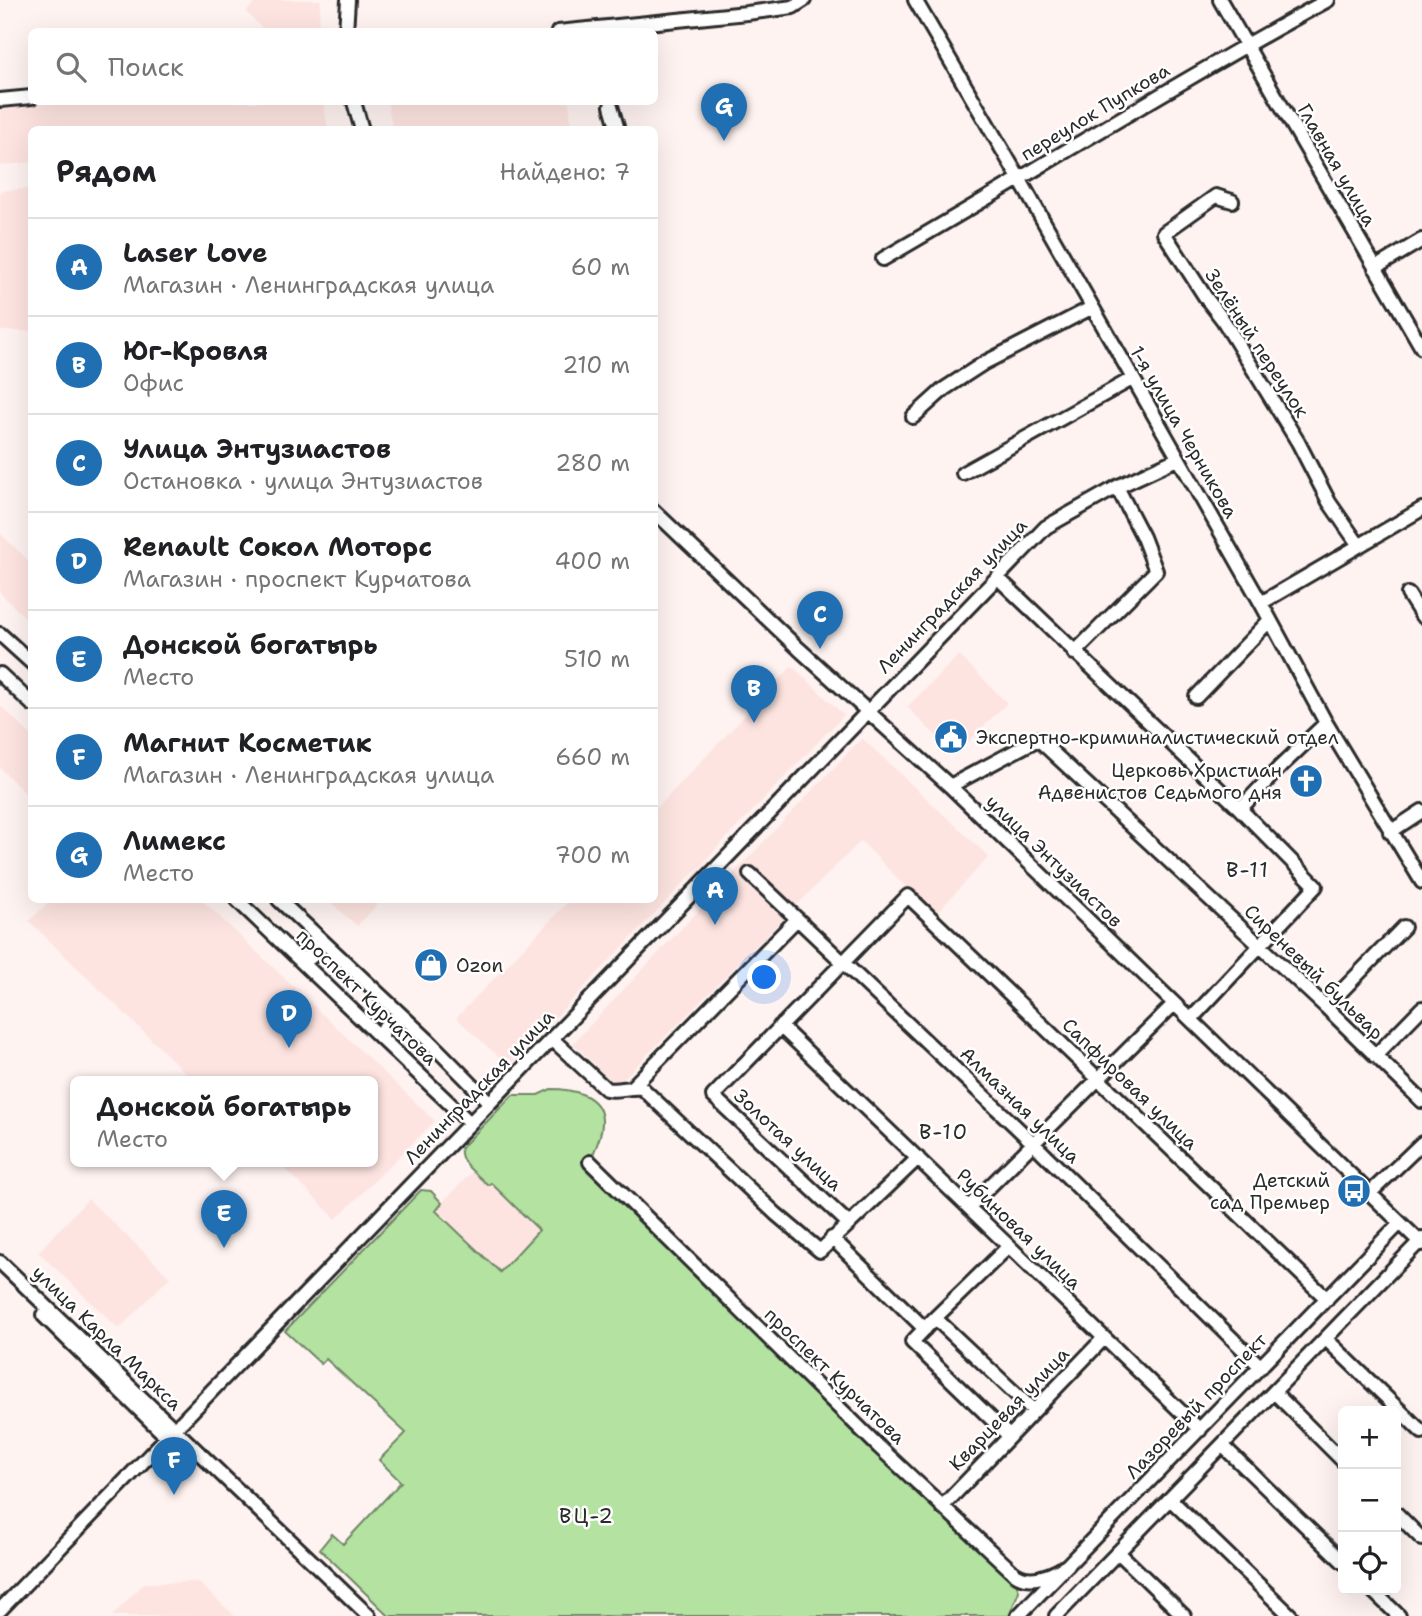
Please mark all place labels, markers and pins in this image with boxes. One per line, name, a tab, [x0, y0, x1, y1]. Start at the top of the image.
pin: G	[701, 83, 747, 141]
pin: C	[797, 591, 843, 649]
pin: B	[731, 665, 777, 723]
public building icon: Экспертно-криминалистический отдел	[932, 718, 970, 756]
place label: Экспертно-криминалистический отдел	[976, 725, 1339, 750]
place label: Церковь Христиан Адвенистов Седьмого дня	[1038, 758, 1282, 805]
church icon: Церковь Христиан Адвенистов Седьмого дня	[1287, 762, 1325, 800]
pin: A	[692, 867, 738, 925]
shop icon: Ozon	[412, 946, 450, 984]
place label: Ozon	[456, 953, 503, 978]
pin: D	[266, 990, 312, 1048]
place label: Детский сад Премьер	[1210, 1168, 1330, 1215]
bus stop icon: Детский сад Премьер	[1335, 1172, 1373, 1210]
pin: E	[201, 1190, 247, 1248]
pin: F	[151, 1437, 197, 1495]

